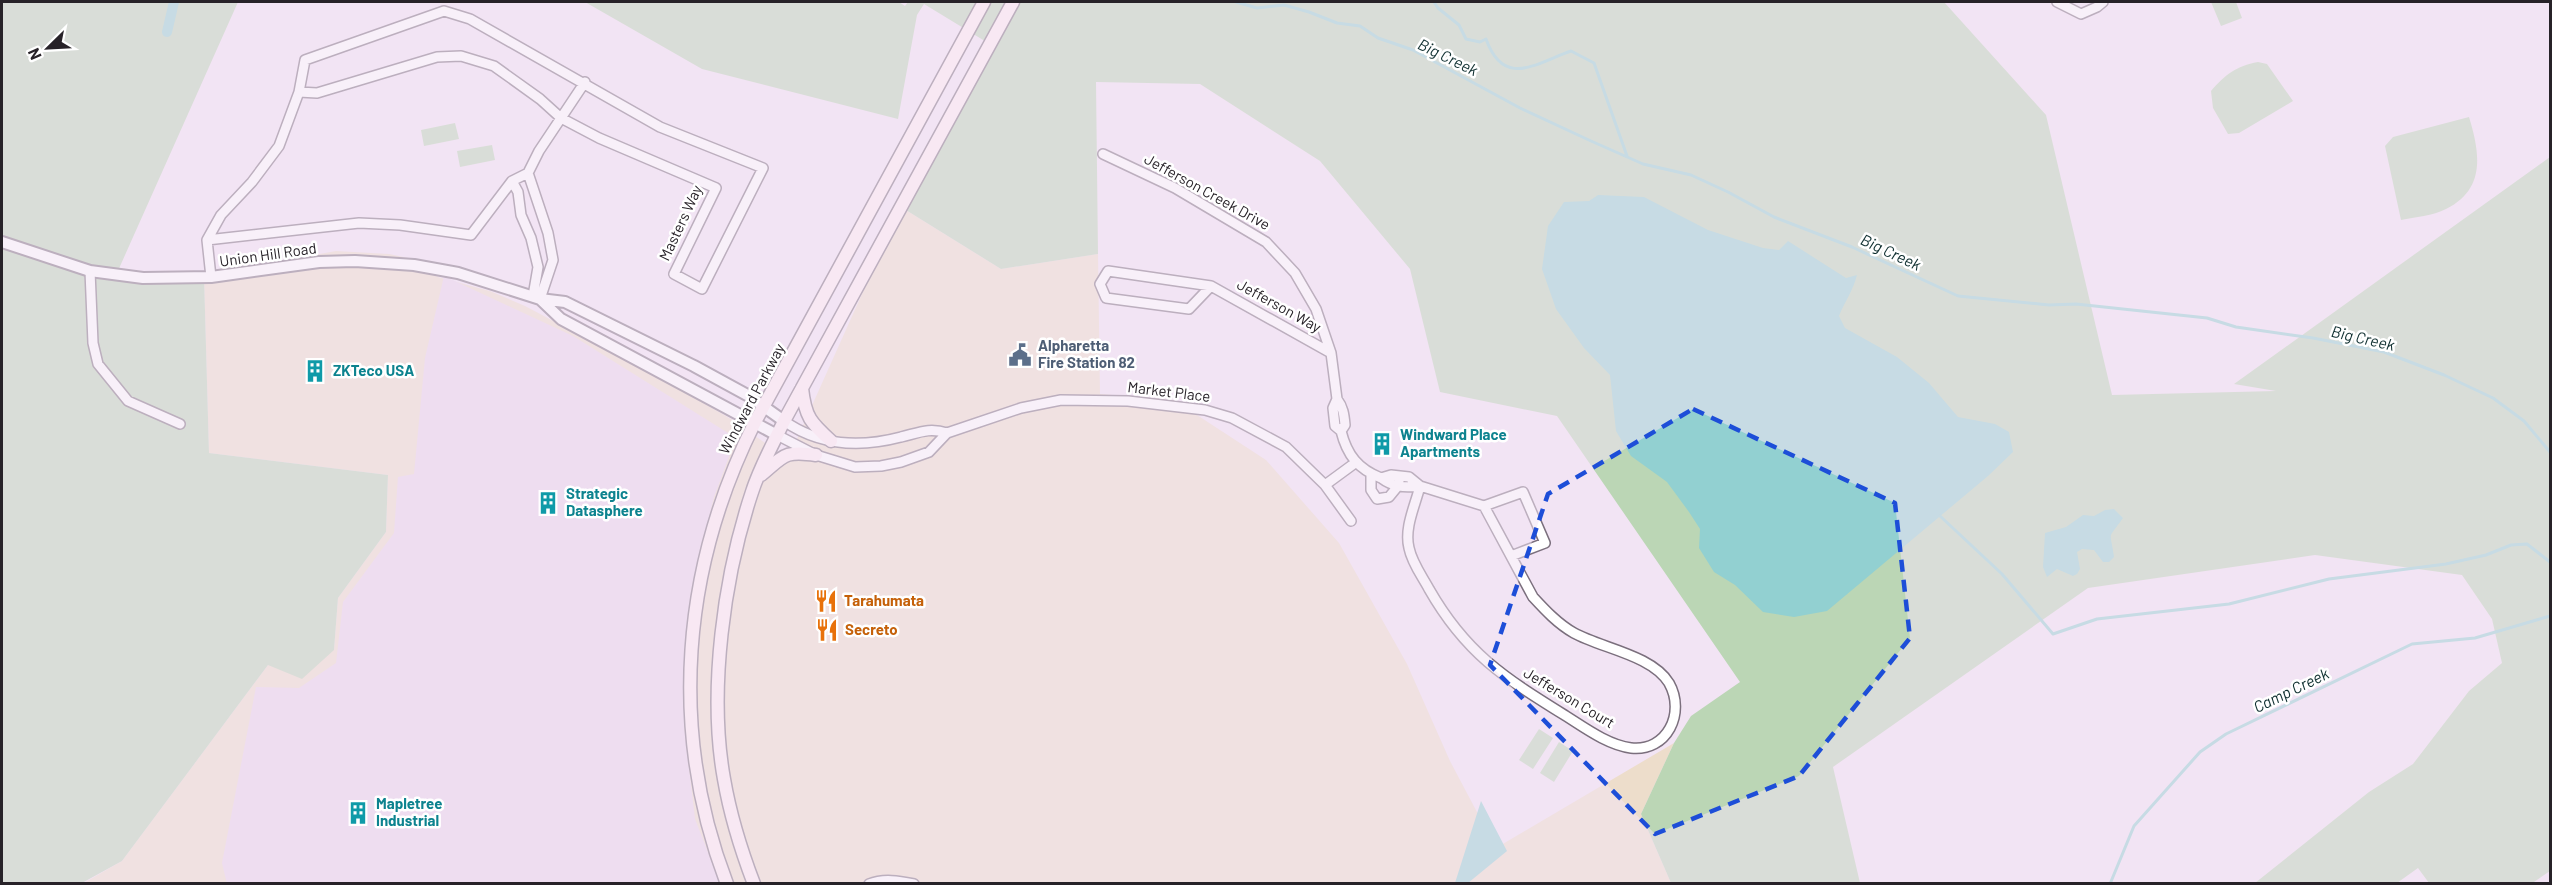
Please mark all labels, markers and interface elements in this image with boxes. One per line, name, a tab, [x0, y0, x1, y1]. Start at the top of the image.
north arrow	[18, 18, 78, 78]
water label: Big Creek	[1415, 34, 1482, 79]
text: N	[23, 46, 45, 63]
street label: Jefferson Creek Drive	[1142, 149, 1273, 233]
street label: Masters Way	[655, 182, 705, 263]
water label: Big Creek	[1858, 229, 1925, 274]
street label: Union Hill Road	[218, 238, 317, 270]
street label: Jefferson Way	[1234, 275, 1325, 336]
water label: Big Creek	[2330, 321, 2397, 354]
place label: Alpharetta Fire Station 82	[1038, 336, 1135, 371]
street label: Windward Parkway	[714, 340, 788, 457]
public building icon: Alpharetta Fire Station 82	[1007, 342, 1033, 368]
building icon: ZKTeco USA	[302, 358, 328, 384]
place label: ZKTeco USA	[333, 361, 414, 379]
street label: Market Place	[1127, 377, 1212, 405]
place label: Windward Place Apartments	[1400, 425, 1507, 460]
building icon: Windward Place Apartments	[1369, 431, 1395, 457]
place label: Strategic Datasphere	[566, 484, 643, 519]
building icon: Strategic Datasphere	[535, 490, 561, 516]
restaurant icon: Tarahumata	[813, 588, 839, 614]
place label: Tarahumata	[844, 591, 924, 609]
restaurant icon: Secreto	[814, 617, 840, 643]
place label: Secreto	[845, 620, 898, 638]
street label: Jefferson Court	[1521, 663, 1618, 731]
water label: Camp Creek	[2250, 663, 2332, 716]
place label: Mapletree Industrial	[376, 794, 442, 829]
building icon: Mapletree Industrial	[345, 800, 371, 826]

